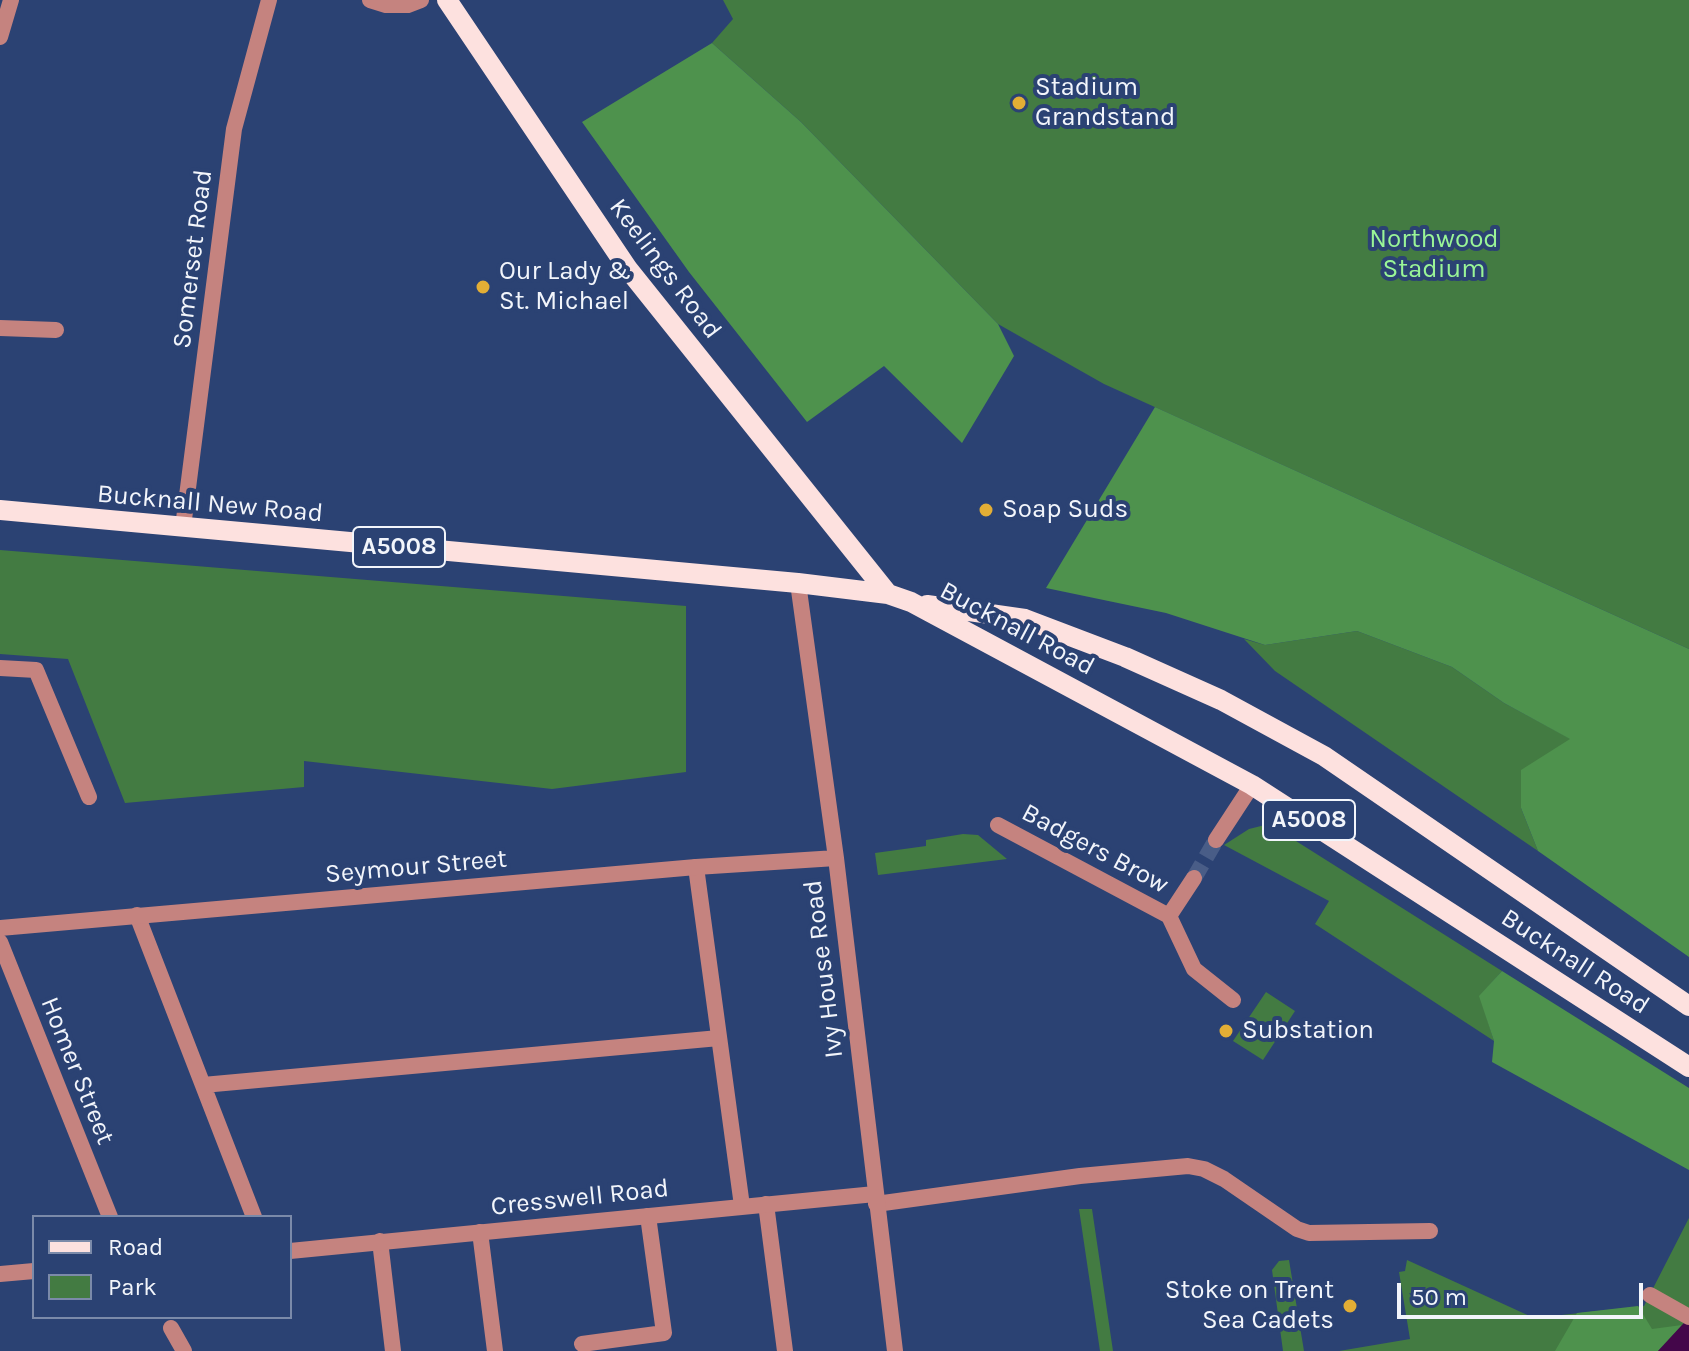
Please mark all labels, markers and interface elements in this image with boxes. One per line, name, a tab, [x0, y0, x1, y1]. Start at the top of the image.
place label: Stadium Grandstand	[1035, 72, 1175, 134]
marker: Stadium Grandstand	[1010, 94, 1028, 112]
street label: Somerset Road	[167, 168, 219, 350]
street label: Keelings Road	[602, 193, 728, 345]
park label: Northwood Stadium	[1369, 224, 1499, 286]
place label: Our Lady & St. Michael	[499, 256, 631, 318]
marker: Our Lady & St. Michael	[474, 278, 492, 296]
street label: Bucknall New Road	[96, 479, 324, 529]
place label: Soap Suds	[1002, 494, 1128, 526]
marker: Soap Suds	[977, 501, 995, 519]
road number: A5008	[353, 527, 445, 567]
street label: Bucknall Road	[934, 575, 1100, 683]
street label: Badgers Brow	[1016, 797, 1174, 901]
road number: A5008	[1263, 800, 1355, 840]
street label: Seymour Street	[324, 844, 508, 890]
street label: Ivy House Road	[798, 878, 850, 1060]
street label: Bucknall Road	[1495, 902, 1655, 1022]
street label: Homer Street	[33, 993, 121, 1149]
place label: Substation	[1242, 1015, 1374, 1047]
marker: Substation	[1217, 1022, 1235, 1040]
street label: Cresswell Road	[489, 1173, 671, 1223]
legend	[32, 1215, 292, 1319]
text: Road	[108, 1233, 163, 1261]
scale bar	[1401, 1267, 1647, 1317]
text: Park	[108, 1273, 157, 1301]
place label: Stoke on Trent Sea Cadets	[1165, 1275, 1334, 1336]
text: 50 m	[1411, 1283, 1467, 1311]
marker: Stoke on Trent Sea Cadets	[1341, 1297, 1359, 1315]

